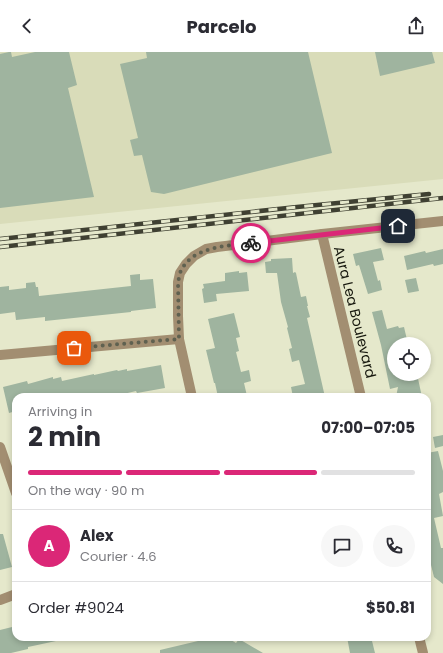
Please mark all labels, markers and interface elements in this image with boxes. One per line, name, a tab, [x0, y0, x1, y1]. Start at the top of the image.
text: Parcelo	[187, 14, 256, 39]
icon: back	[16, 15, 38, 37]
icon: share	[405, 15, 427, 37]
pin	[381, 209, 415, 243]
icon: home	[387, 215, 409, 237]
courier	[231, 223, 271, 263]
icon: bike	[240, 232, 262, 254]
street label: Aura Lea Boulevard	[329, 244, 381, 380]
pin	[57, 331, 91, 365]
icon: bag	[63, 337, 85, 359]
map controls	[387, 337, 431, 381]
button: locate	[387, 337, 431, 381]
text: Arriving in	[28, 402, 92, 421]
text: 07:00–07:05	[321, 417, 415, 438]
text: 2 min	[28, 419, 101, 455]
text: On the way · 90 m	[28, 481, 144, 500]
text: Alex	[80, 525, 114, 546]
button: chat	[321, 525, 363, 567]
button: phone	[373, 525, 415, 567]
text: A	[43, 535, 55, 556]
text: Courier · 4.6	[80, 547, 157, 566]
text: Order #9024	[28, 597, 124, 618]
text: $50.81	[366, 597, 415, 618]

